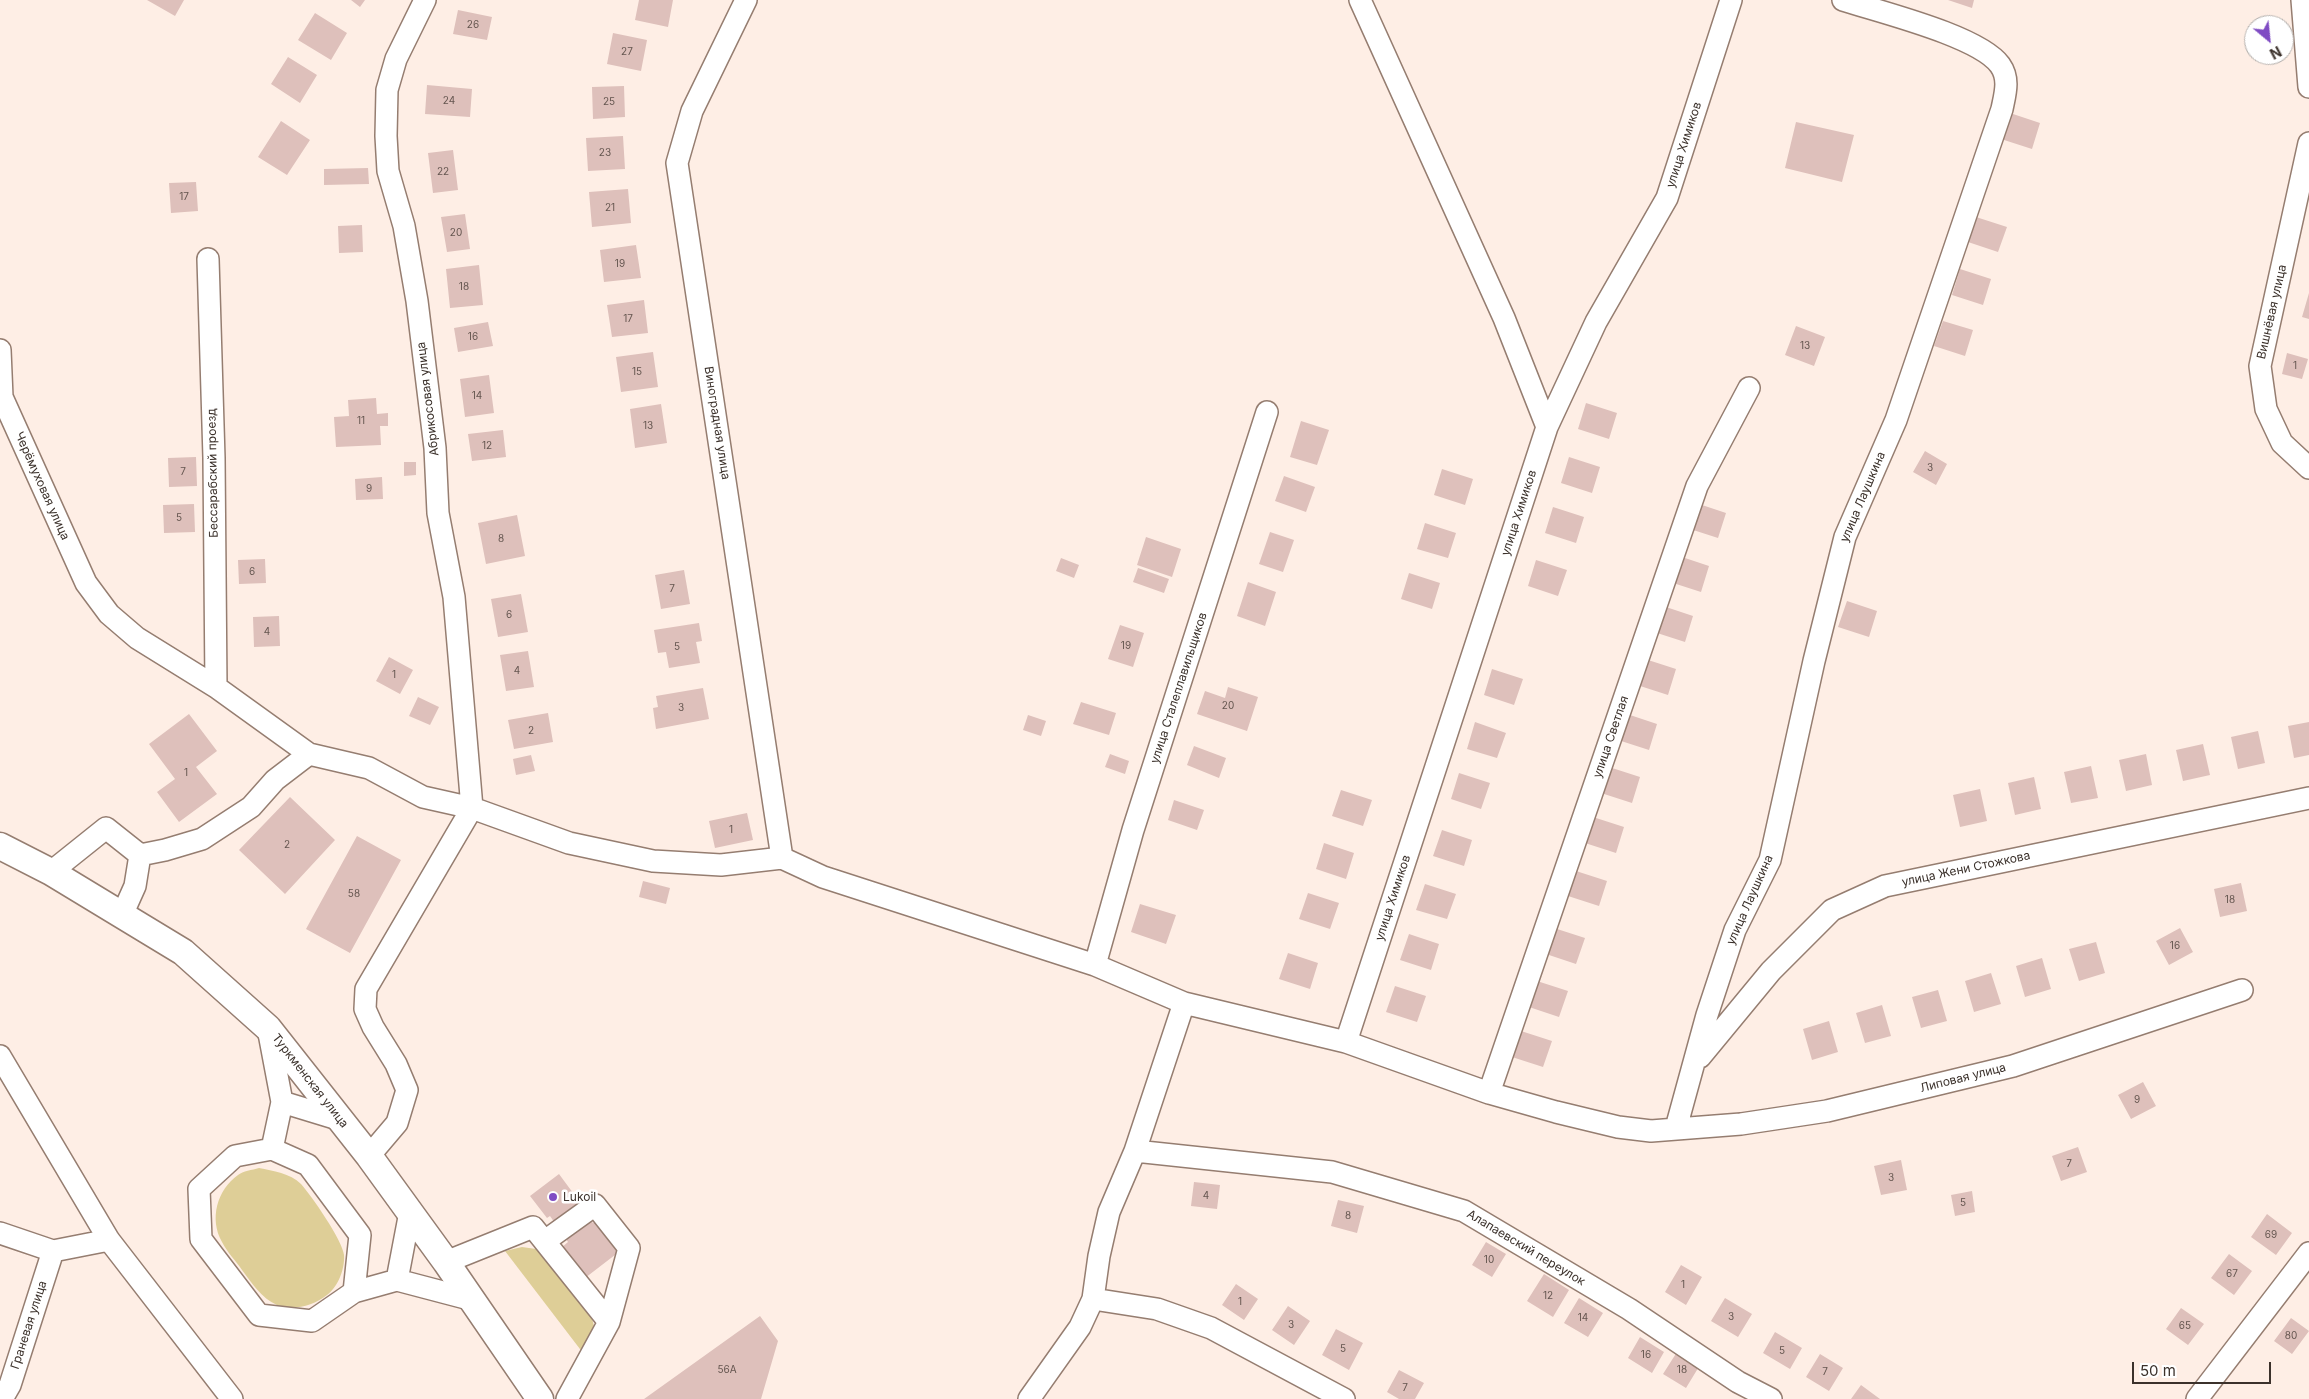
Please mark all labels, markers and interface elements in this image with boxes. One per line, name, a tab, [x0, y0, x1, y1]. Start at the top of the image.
north arrow	[2244, 15, 2294, 65]
house number: 26	[467, 19, 479, 31]
text: N	[2267, 43, 2285, 63]
house number: 27	[621, 46, 633, 58]
house number: 24	[443, 95, 455, 107]
house number: 25	[603, 96, 615, 108]
street label: улица Химиков	[1663, 100, 1705, 190]
house number: 23	[599, 147, 611, 159]
house number: 22	[437, 166, 449, 178]
house number: 17	[179, 191, 189, 203]
house number: 21	[605, 202, 615, 214]
house number: 20	[450, 227, 462, 239]
house number: 19	[615, 258, 625, 270]
street label: Вишнёвая улица	[2254, 263, 2290, 361]
house number: 18	[459, 281, 469, 293]
house number: 17	[623, 313, 633, 325]
house number: 16	[468, 331, 478, 343]
house number: 13	[1800, 340, 1810, 352]
street label: Абрикосовая улица	[414, 341, 442, 457]
house number: 1	[2293, 360, 2297, 372]
street label: Виноградная улица	[701, 365, 733, 481]
house number: 15	[632, 366, 642, 378]
house number: 14	[472, 390, 482, 402]
street label: Бессарабский проезд	[205, 408, 221, 538]
house number: 11	[357, 415, 365, 427]
house number: 13	[643, 420, 653, 432]
street label: Черёмуховая улица	[12, 430, 72, 542]
house number: 12	[482, 440, 492, 452]
street label: улица Лаушкина	[1837, 450, 1889, 544]
house number: 3	[1927, 462, 1933, 474]
house number: 7	[180, 466, 186, 478]
street label: улица Химиков	[1498, 468, 1540, 558]
house number: 9	[366, 483, 372, 495]
house number: 5	[176, 512, 182, 524]
house number: 8	[498, 533, 504, 545]
house number: 6	[249, 566, 255, 578]
house number: 7	[669, 583, 675, 595]
house number: 6	[506, 609, 512, 621]
street label: улица Сталеплавильщиков	[1148, 611, 1210, 765]
house number: 4	[264, 626, 270, 638]
house number: 19	[1121, 640, 1131, 652]
house number: 5	[674, 641, 680, 653]
house number: 4	[514, 665, 520, 677]
house number: 1	[392, 669, 396, 681]
street label: улица Светлая	[1590, 694, 1632, 780]
house number: 20	[1222, 700, 1234, 712]
house number: 3	[678, 702, 684, 714]
house number: 2	[528, 725, 534, 737]
house number: 1	[184, 767, 188, 779]
house number: 1	[729, 824, 733, 836]
house number: 2	[284, 839, 290, 851]
street label: улица Жени Стожкова	[1900, 848, 2032, 890]
street label: улица Химиков	[1372, 853, 1414, 943]
street label: улица Лаушкина	[1724, 853, 1776, 947]
house number: 58	[348, 888, 360, 900]
house number: 18	[2225, 894, 2235, 906]
house number: 16	[2170, 940, 2180, 952]
street label: Туркменская улица	[269, 1031, 351, 1131]
street label: Липовая улица	[1919, 1060, 2007, 1096]
house number: 9	[2134, 1094, 2140, 1106]
house number: 7	[2066, 1158, 2072, 1170]
house number: 3	[1888, 1172, 1894, 1184]
place label: Lukoil	[563, 1190, 596, 1204]
house number: 4	[1203, 1190, 1209, 1202]
marker: Lukoil	[547, 1191, 559, 1203]
house number: 5	[1960, 1197, 1966, 1209]
street label: Алапаевский переулок	[1464, 1207, 1588, 1289]
house number: 8	[1345, 1210, 1351, 1222]
house number: 69	[2265, 1229, 2277, 1241]
house number: 10	[1484, 1254, 1494, 1266]
house number: 67	[2226, 1268, 2238, 1280]
street label: Граневая улица	[8, 1279, 50, 1371]
house number: 1	[1681, 1279, 1685, 1291]
house number: 12	[1543, 1290, 1553, 1302]
house number: 1	[1238, 1296, 1242, 1308]
house number: 3	[1728, 1311, 1734, 1323]
house number: 14	[1578, 1312, 1588, 1324]
house number: 3	[1288, 1319, 1294, 1331]
house number: 65	[2179, 1320, 2191, 1332]
house number: 80	[2285, 1330, 2297, 1342]
house number: 5	[1340, 1343, 1346, 1355]
house number: 5	[1779, 1345, 1785, 1357]
house number: 16	[1641, 1349, 1651, 1361]
scale bar	[2134, 1352, 2273, 1384]
text: 50 m	[2140, 1361, 2176, 1380]
house number: 56А	[717, 1364, 737, 1376]
house number: 18	[1677, 1364, 1687, 1376]
house number: 7	[1822, 1366, 1828, 1378]
house number: 7	[1402, 1382, 1408, 1394]

